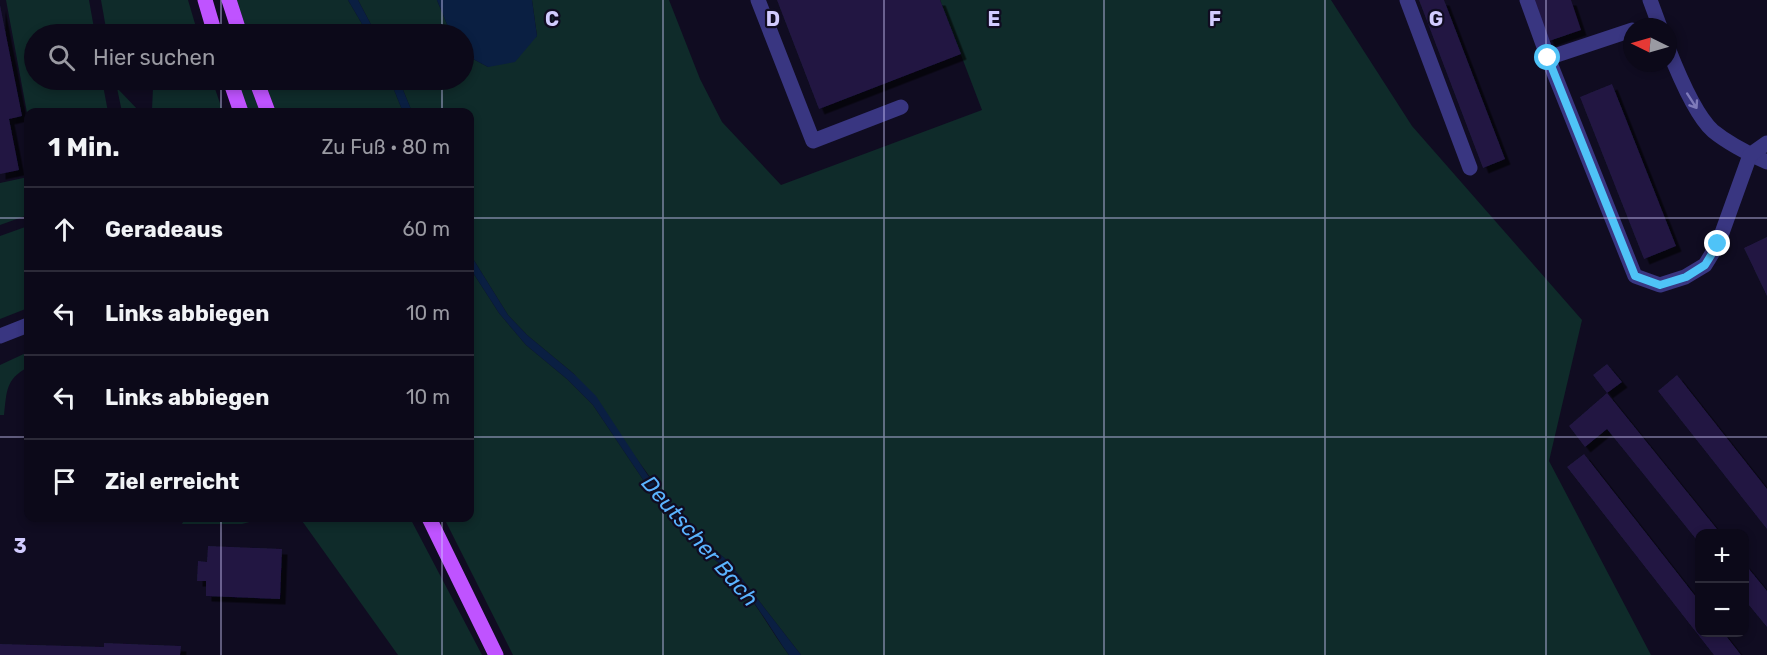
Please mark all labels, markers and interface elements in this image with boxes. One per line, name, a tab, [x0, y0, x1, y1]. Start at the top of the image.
text: C	[545, 7, 559, 31]
text: D	[766, 7, 780, 31]
text: E	[988, 7, 1000, 31]
text: F	[1209, 7, 1221, 31]
text: G	[1429, 7, 1443, 31]
north arrow	[1623, 18, 1677, 72]
search box	[24, 24, 474, 90]
icon: search	[45, 41, 78, 74]
text: Hier suchen	[93, 44, 215, 71]
route start	[1534, 44, 1560, 70]
one-way arrow	[1687, 92, 1699, 109]
text: 1 Min.	[48, 132, 120, 163]
text: Zu Fuß · 80 m	[322, 135, 450, 159]
icon: ahead	[48, 213, 81, 246]
text: Geradeaus	[105, 216, 223, 243]
text: 60 m	[403, 217, 450, 241]
route end	[1704, 230, 1730, 256]
icon: left	[48, 297, 81, 330]
text: Links abbiegen	[105, 300, 269, 327]
text: 10 m	[406, 301, 450, 325]
icon: left	[48, 381, 81, 414]
text: Links abbiegen	[105, 384, 269, 411]
text: 10 m	[406, 385, 450, 409]
icon: arrive	[48, 465, 81, 498]
text: Ziel erreicht	[105, 468, 239, 495]
water label: Deutscher Bach	[636, 470, 764, 612]
map controls	[1695, 529, 1749, 637]
button: +	[1695, 529, 1749, 583]
text: 3	[13, 534, 27, 558]
button: −	[1695, 583, 1749, 637]

